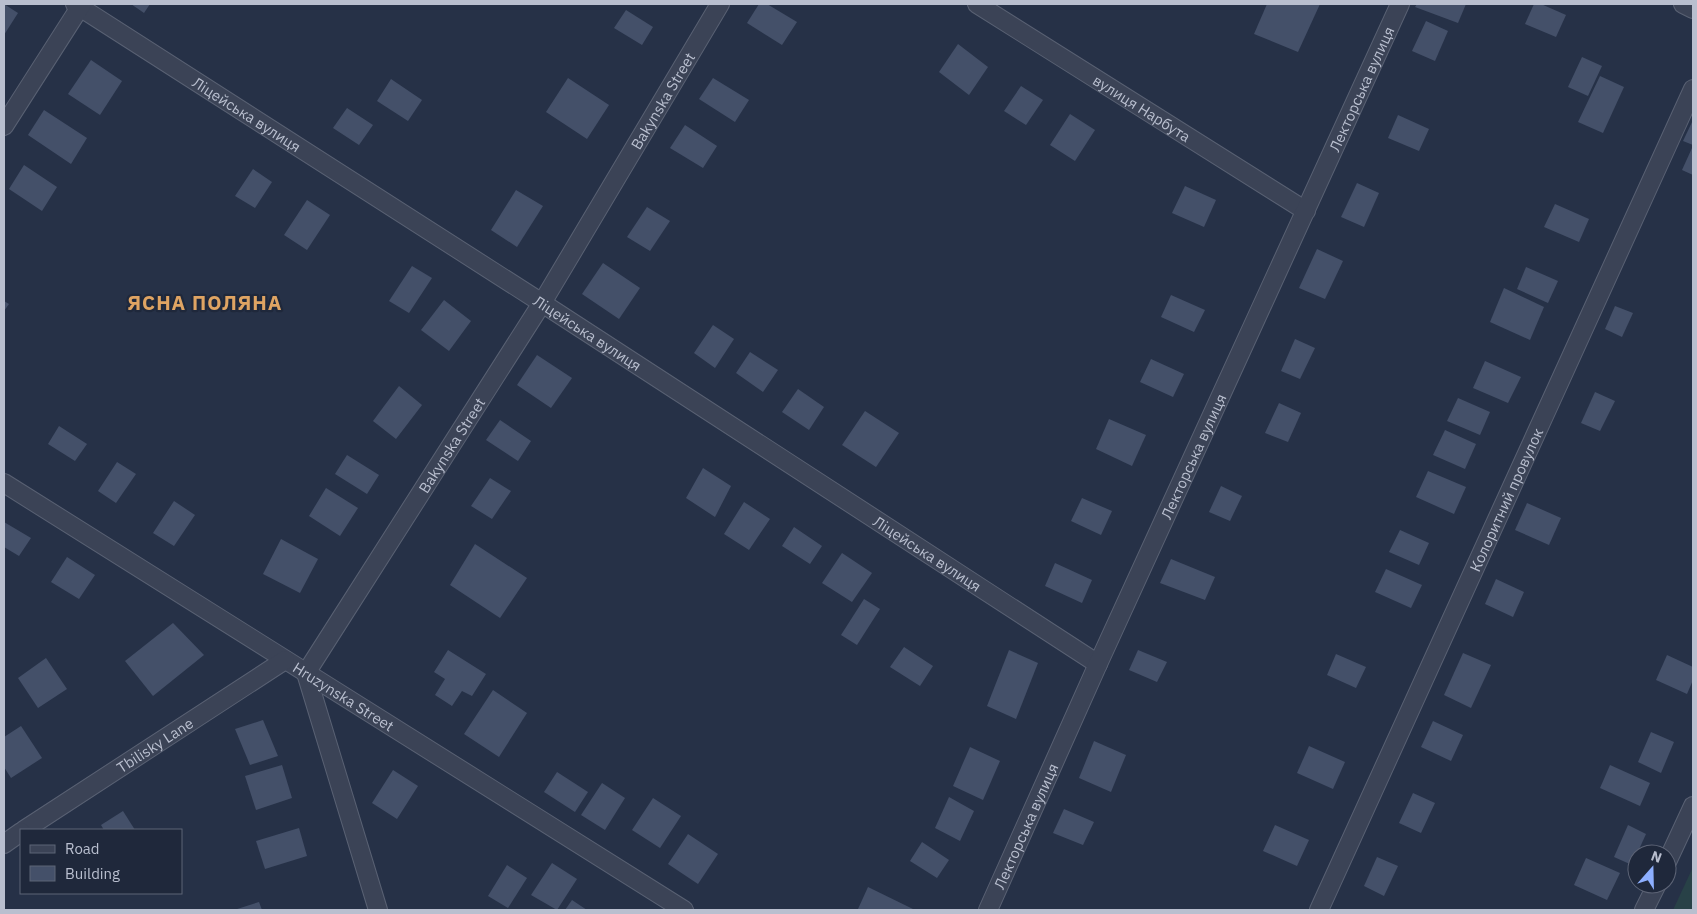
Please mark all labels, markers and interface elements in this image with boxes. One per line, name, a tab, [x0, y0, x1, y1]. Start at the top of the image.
street label: Лекторська вулиця	[1324, 23, 1398, 154]
street label: Bakynska Street	[626, 49, 699, 153]
street label: вулиця Нарбута	[1090, 70, 1194, 146]
street label: Ліцейська вулиця	[189, 72, 305, 156]
district label: ЯСНА ПОЛЯНА	[128, 289, 282, 316]
street label: Ліцейська вулиця	[530, 291, 645, 375]
street label: Лекторська вулиця	[1156, 391, 1230, 522]
street label: Bakynska Street	[414, 394, 489, 496]
street label: Колоритний провулок	[1465, 425, 1547, 574]
street label: Ліцейська вулиця	[870, 511, 985, 595]
street label: Hruzynska Street	[290, 657, 398, 735]
street label: Tbilisky Lane	[113, 713, 197, 777]
street label: Лекторська вулиця	[989, 760, 1062, 892]
legend	[20, 829, 182, 894]
text: Road	[65, 839, 100, 858]
north arrow	[1627, 844, 1677, 894]
text: N	[1649, 847, 1664, 867]
text: Building	[65, 864, 120, 883]

